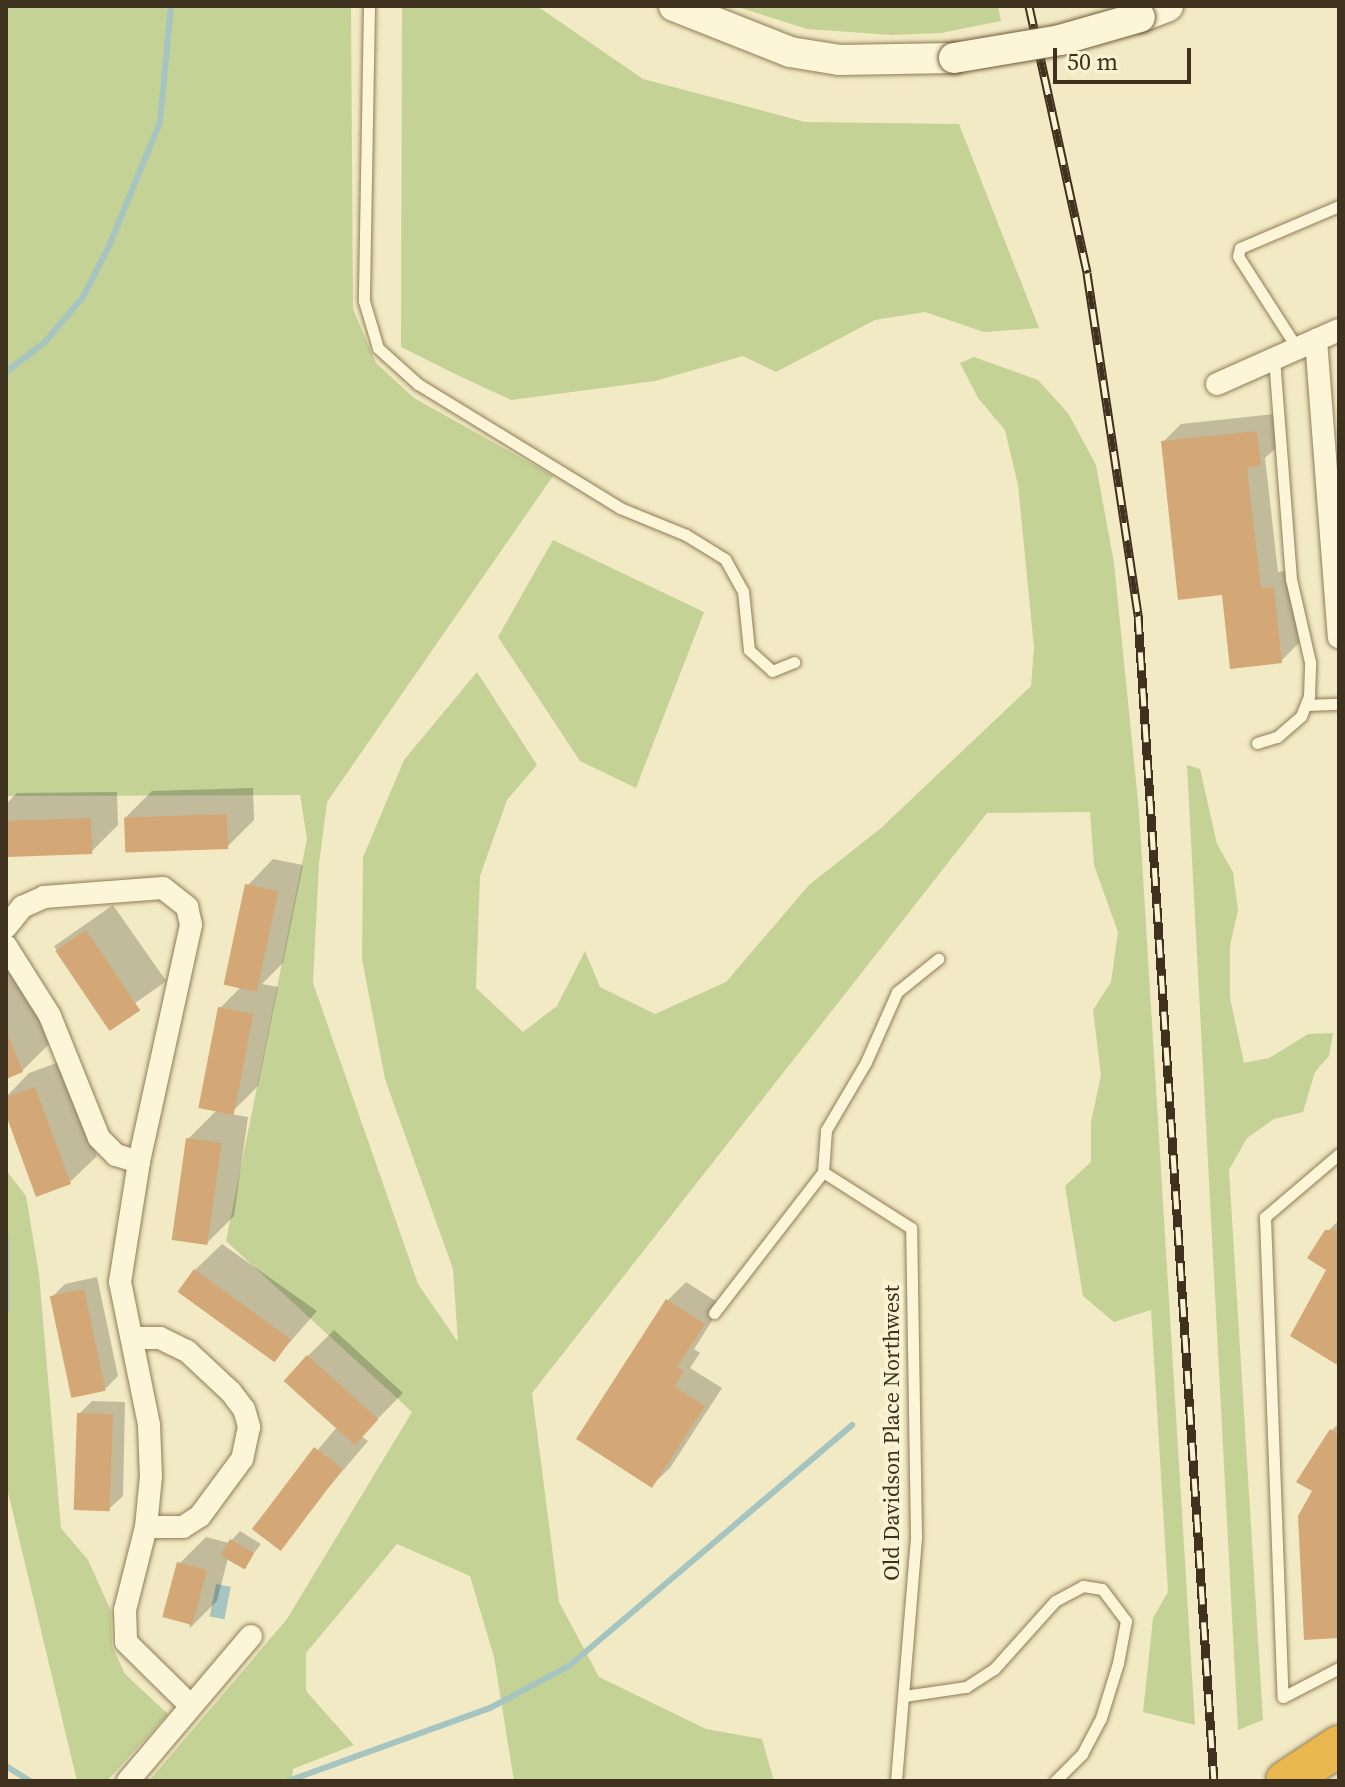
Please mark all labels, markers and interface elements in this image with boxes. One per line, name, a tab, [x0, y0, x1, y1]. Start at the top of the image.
scale bar	[1057, 32, 1195, 82]
text: 50 m	[1067, 45, 1118, 78]
street label: Old Davidson Place Northwest	[879, 1285, 905, 1581]

